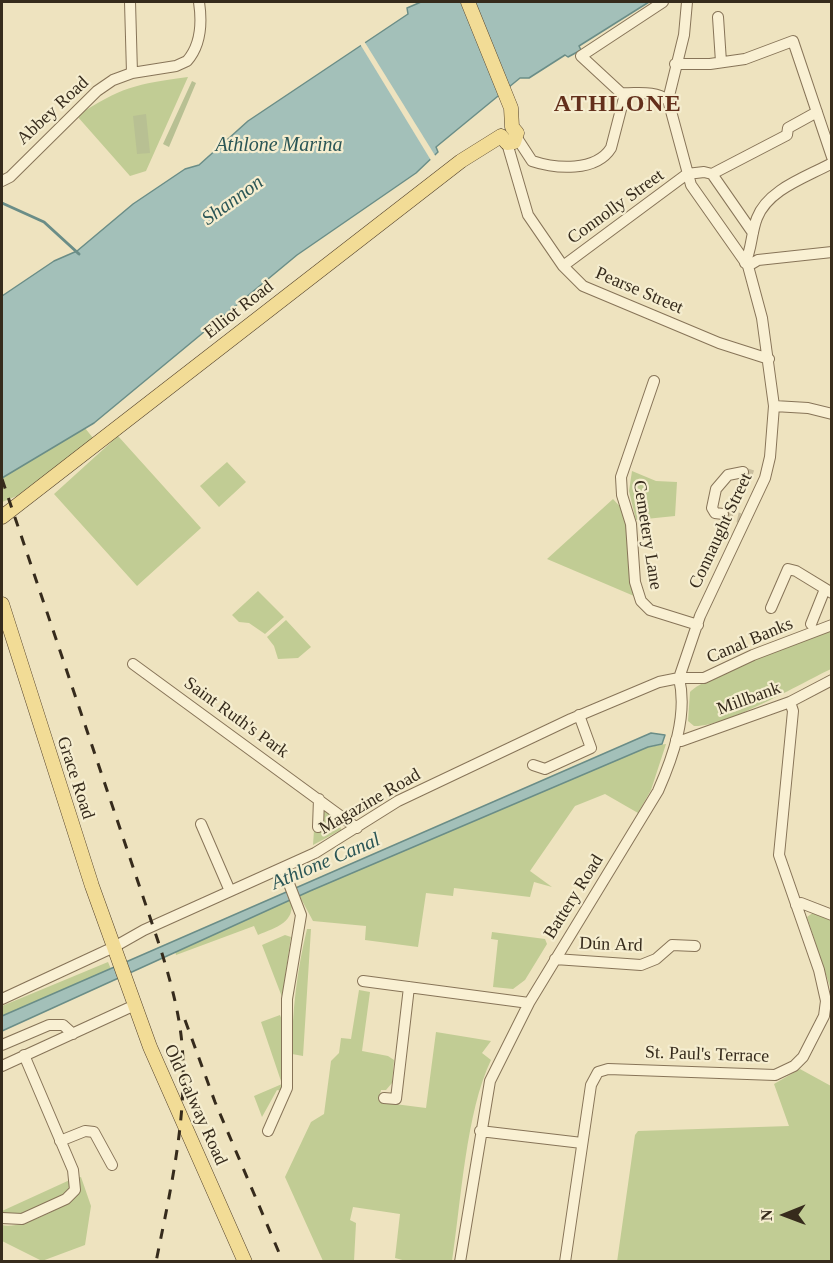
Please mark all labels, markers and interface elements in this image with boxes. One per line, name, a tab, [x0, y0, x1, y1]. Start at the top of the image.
street label: Abbey Road	[13, 72, 93, 150]
district label: ATHLONE	[554, 91, 682, 119]
water label: Athlone Marina	[215, 134, 343, 158]
street label: Connolly Street	[564, 165, 668, 249]
water label: Shannon	[198, 171, 268, 231]
street label: Pearse Street	[592, 263, 686, 319]
street label: Elliot Road	[200, 276, 278, 344]
street label: Connaught Street	[685, 470, 757, 592]
street label: Cemetery Lane	[628, 479, 666, 591]
street label: Canal Banks	[704, 613, 796, 669]
street label: Saint Ruth's Park	[179, 673, 293, 763]
street label: Millbank	[714, 678, 784, 720]
street label: Grace Road	[52, 734, 98, 822]
street label: Magazine Road	[315, 764, 425, 840]
water label: Athlone Canal	[268, 828, 384, 896]
street label: Battery Road	[540, 851, 608, 943]
street label: Dún Ard	[579, 933, 643, 957]
street label: Old Galway Road	[159, 1041, 231, 1169]
street label: St. Paul's Terrace	[644, 1042, 770, 1068]
north arrow	[755, 1185, 815, 1245]
text: N	[758, 1209, 775, 1221]

